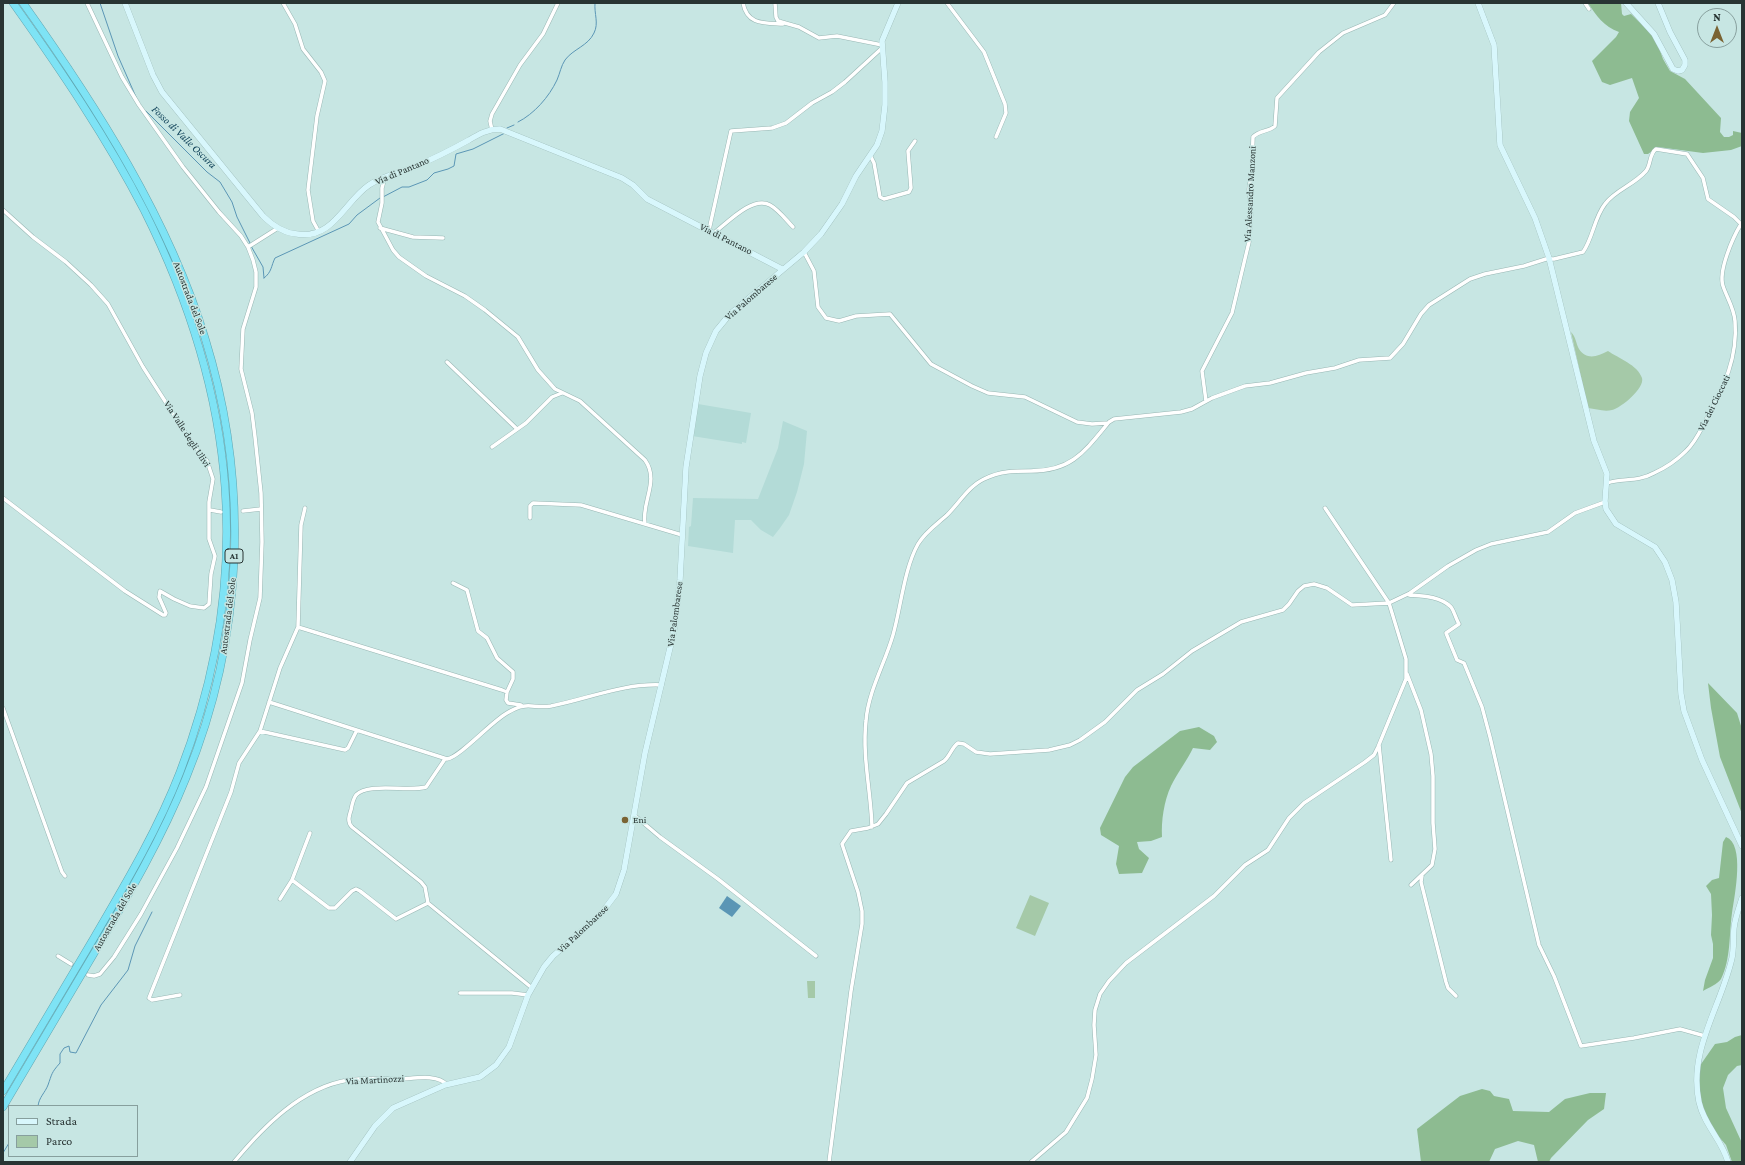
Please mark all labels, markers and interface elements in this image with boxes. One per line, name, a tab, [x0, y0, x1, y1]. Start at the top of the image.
north arrow	[1697, 8, 1737, 48]
text: N	[1713, 11, 1721, 23]
water label: Fosso di Valle Oscura	[149, 103, 219, 171]
street label: Via Alessandro Manzoni	[1241, 146, 1259, 242]
street label: Via di Pantano	[373, 154, 431, 188]
street label: Via di Pantano	[698, 221, 754, 257]
street label: Autostrada del Sole	[171, 260, 209, 336]
street label: Via Palombarese	[722, 271, 780, 323]
street label: Via dei Cioccati	[1695, 373, 1733, 433]
street label: Via Valle degli Ulivi	[161, 399, 213, 469]
road number: A1	[225, 549, 243, 563]
street label: Autostrada del Sole	[217, 577, 239, 655]
street label: Via Palombarese	[664, 581, 686, 647]
place label: Eni	[633, 814, 646, 826]
marker: Eni	[620, 815, 630, 825]
street label: Autostrada del Sole	[91, 881, 139, 953]
street label: Via Palombarese	[555, 902, 611, 956]
street label: Via Martinozzi	[345, 1072, 405, 1088]
legend	[8, 1105, 138, 1157]
text: Strada	[46, 1114, 77, 1128]
text: Parco	[46, 1134, 72, 1148]

